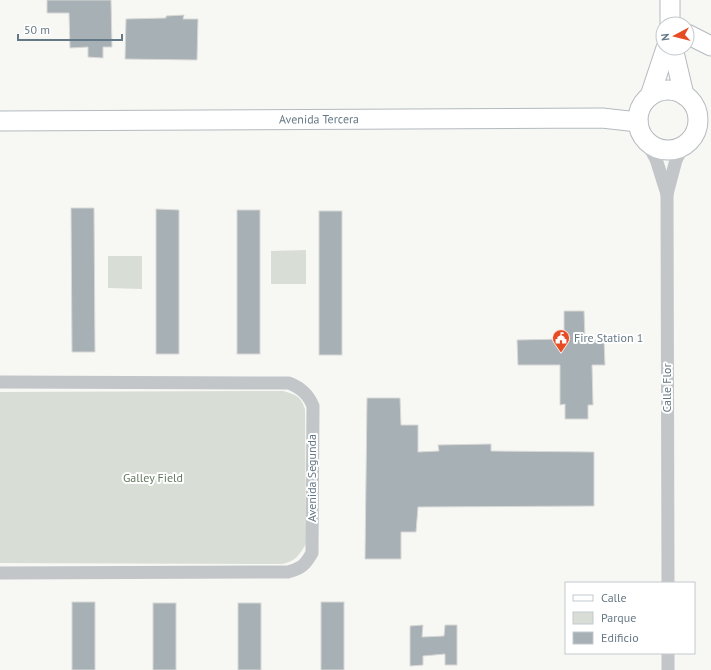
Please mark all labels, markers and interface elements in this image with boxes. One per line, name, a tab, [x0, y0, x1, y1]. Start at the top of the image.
scale bar	[18, 16, 122, 42]
north arrow	[655, 16, 695, 56]
text: 50 m	[24, 22, 50, 37]
text: N	[658, 33, 672, 42]
street label: Avenida Tercera	[279, 111, 359, 127]
public building icon: Fire Station 1	[551, 328, 571, 353]
place label: Fire Station 1	[574, 330, 643, 345]
street label: Calle Flor	[659, 363, 674, 413]
street label: Avenida Segunda	[304, 434, 319, 522]
park label: Galley Field	[123, 470, 183, 485]
legend	[565, 582, 695, 654]
text: Calle	[601, 590, 627, 605]
text: Parque	[601, 610, 636, 625]
text: Edificio	[601, 630, 639, 645]

